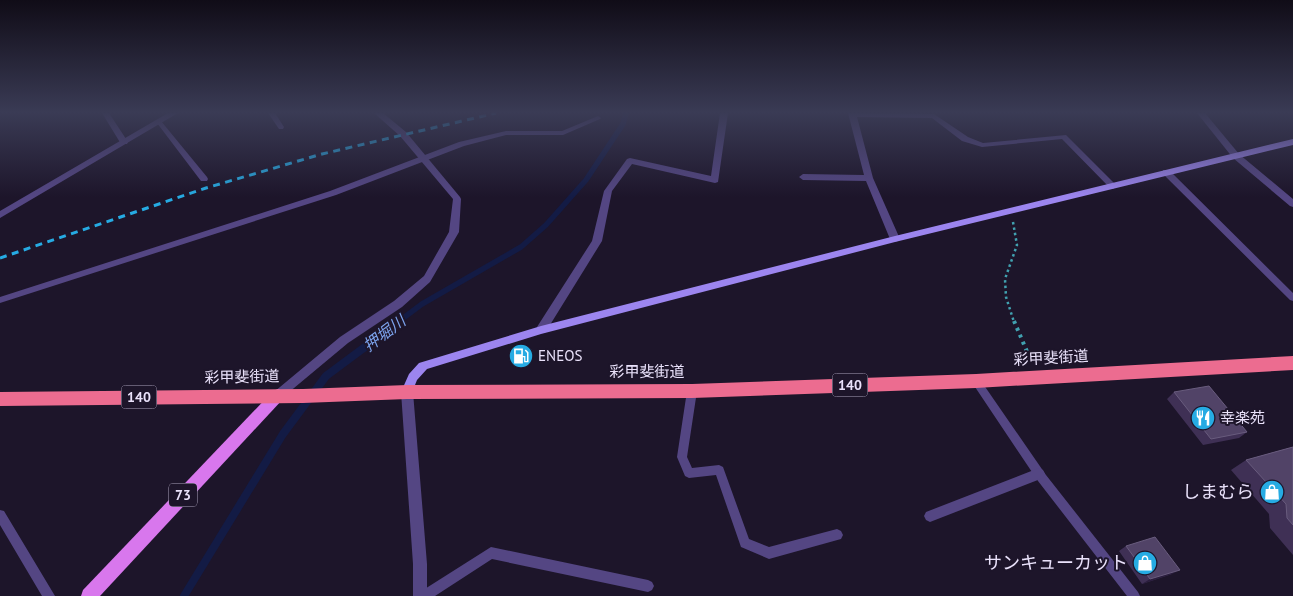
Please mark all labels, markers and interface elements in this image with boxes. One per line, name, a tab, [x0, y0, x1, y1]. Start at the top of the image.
water label: 押堀川	[359, 309, 411, 355]
fuel station icon: ENEOS	[508, 343, 534, 369]
place label: ENEOS	[538, 346, 582, 365]
street label: 彩甲斐街道	[1013, 346, 1089, 369]
street label: 彩甲斐街道	[609, 362, 685, 381]
street label: 彩甲斐街道	[204, 366, 280, 387]
road number: 140	[832, 374, 868, 396]
road number: 140	[122, 386, 156, 408]
restaurant icon: 幸楽苑	[1190, 405, 1216, 431]
place label: 幸楽苑	[1220, 408, 1265, 427]
shop icon: しまむら	[1259, 479, 1285, 505]
place label: しまむら	[1182, 480, 1254, 503]
road number: 73	[169, 484, 197, 506]
shop icon: サンキューカット	[1132, 550, 1158, 576]
place label: サンキューカット	[984, 551, 1128, 574]

